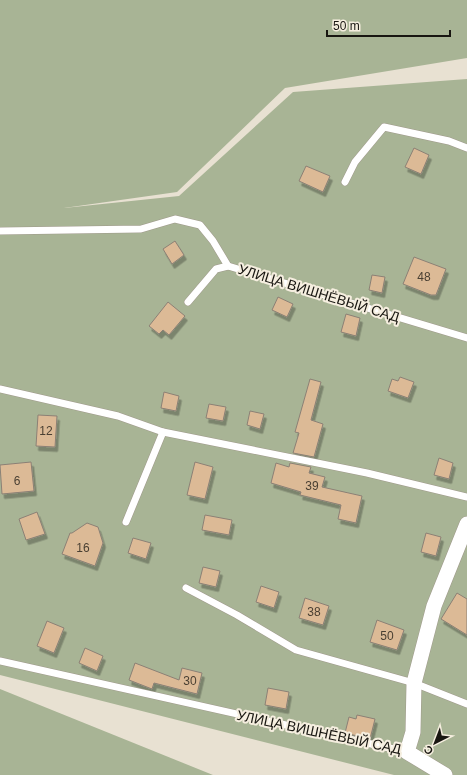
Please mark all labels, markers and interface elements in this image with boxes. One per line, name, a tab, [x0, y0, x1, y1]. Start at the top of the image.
scale bar	[327, 12, 450, 38]
text: 50 m	[333, 19, 360, 33]
street label: УЛИЦА ВИШНЁВЫЙ САД	[236, 260, 402, 325]
house number: 48	[417, 270, 431, 284]
house number: 12	[39, 424, 53, 438]
house number: 6	[14, 474, 21, 488]
house number: 39	[305, 479, 319, 493]
house number: 16	[76, 541, 90, 555]
house number: 38	[307, 605, 321, 619]
house number: 50	[380, 629, 394, 643]
house number: 30	[183, 674, 197, 688]
street label: УЛИЦА ВИШНЁВЫЙ САД	[235, 706, 403, 757]
north arrow	[415, 723, 455, 763]
text: С	[421, 743, 435, 758]

